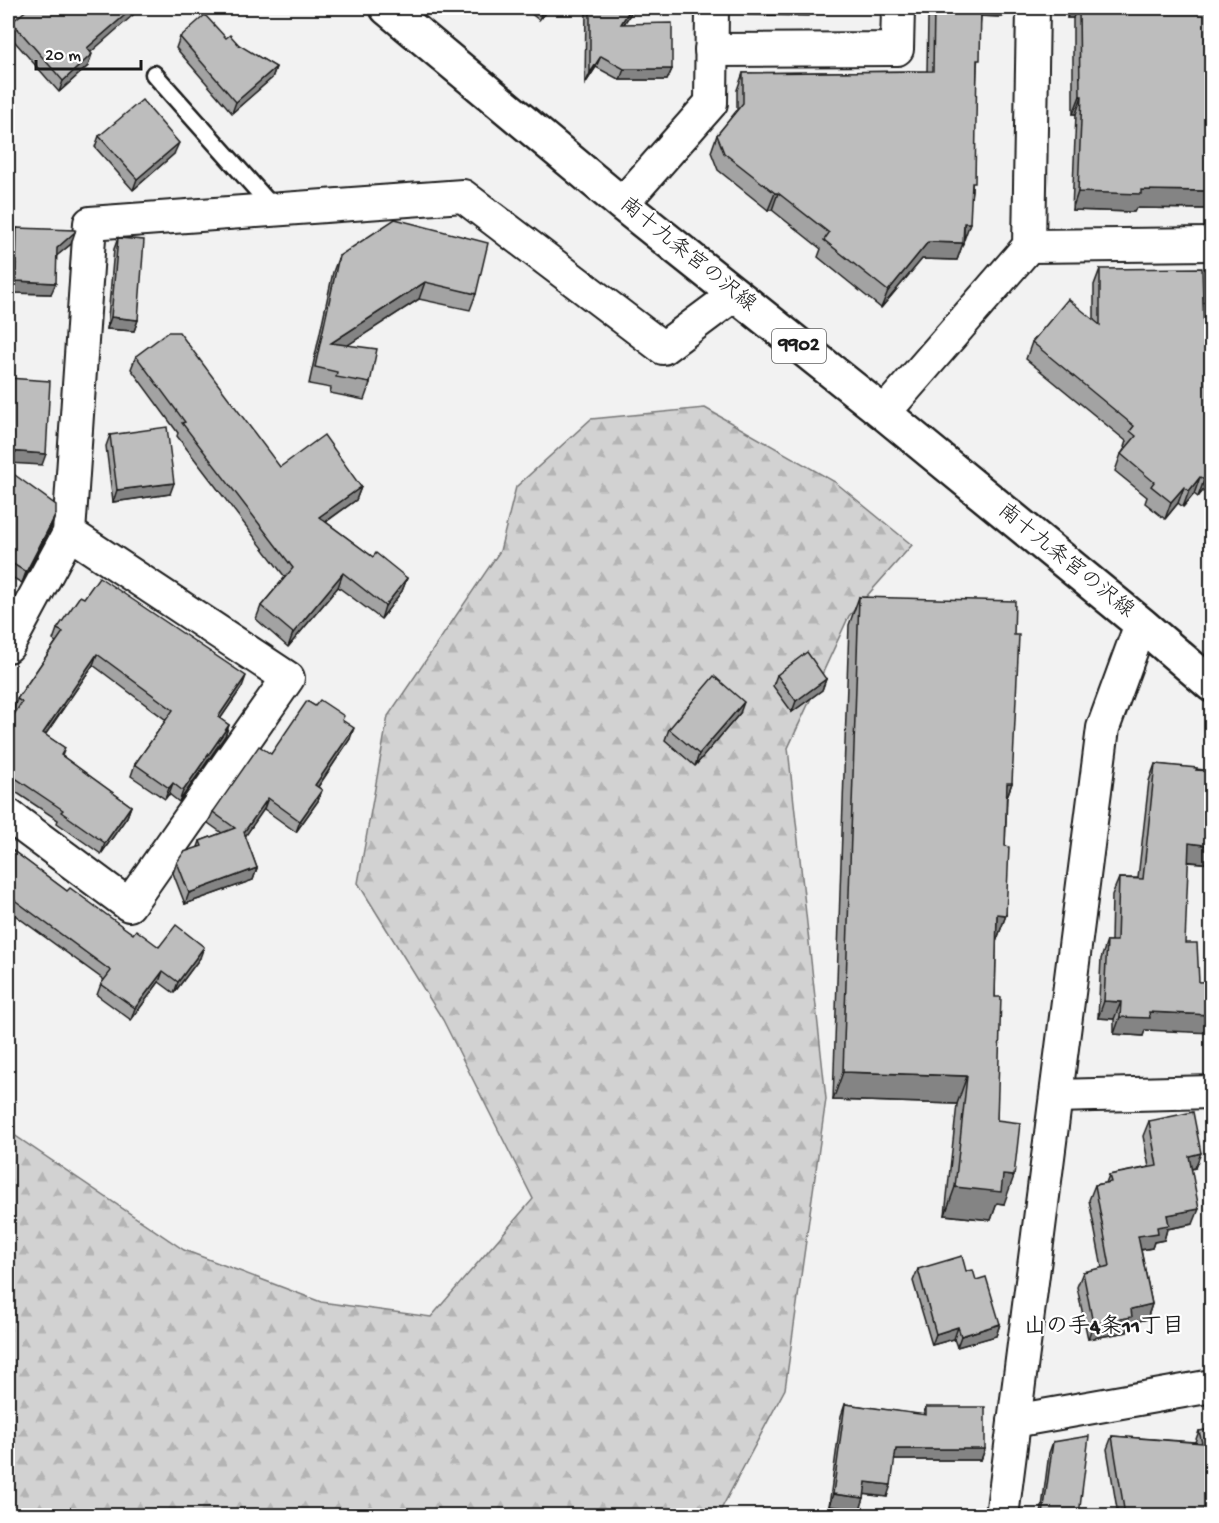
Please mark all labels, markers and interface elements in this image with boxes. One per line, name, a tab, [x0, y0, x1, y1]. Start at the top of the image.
scale bar	[36, 33, 141, 71]
text: 20 m	[45, 46, 81, 67]
street label: 南十九条宮の沢線	[614, 192, 761, 319]
road number: 9902	[772, 329, 826, 363]
street label: 南十九条宮の沢線	[992, 498, 1139, 625]
district label: 山の手4条11丁目	[1024, 1314, 1184, 1341]

